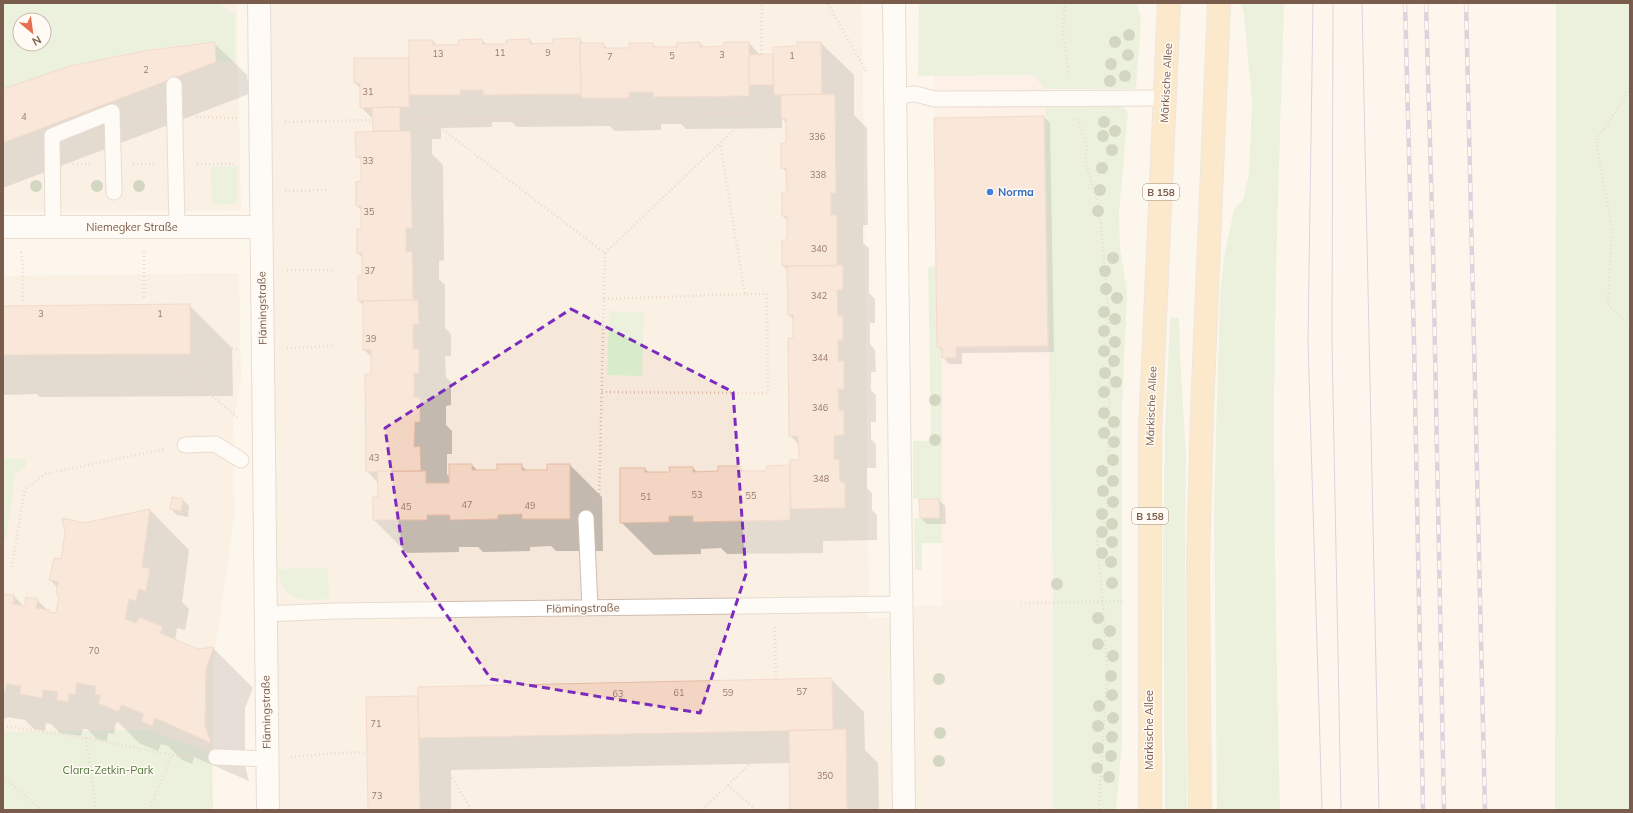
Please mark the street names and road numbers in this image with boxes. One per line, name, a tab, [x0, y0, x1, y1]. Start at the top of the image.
street label: Märkische Allee	[1157, 43, 1175, 123]
road number: B 158	[1143, 184, 1179, 200]
street label: Niemegker Straße	[86, 220, 178, 234]
street label: Flämingstraße	[254, 271, 270, 345]
street label: Märkische Allee	[1143, 366, 1159, 446]
road number: B 158	[1132, 508, 1168, 524]
street label: Flämingstraße	[546, 600, 620, 616]
street label: Flämingstraße	[258, 675, 274, 749]
street label: Märkische Allee	[1142, 690, 1156, 770]

